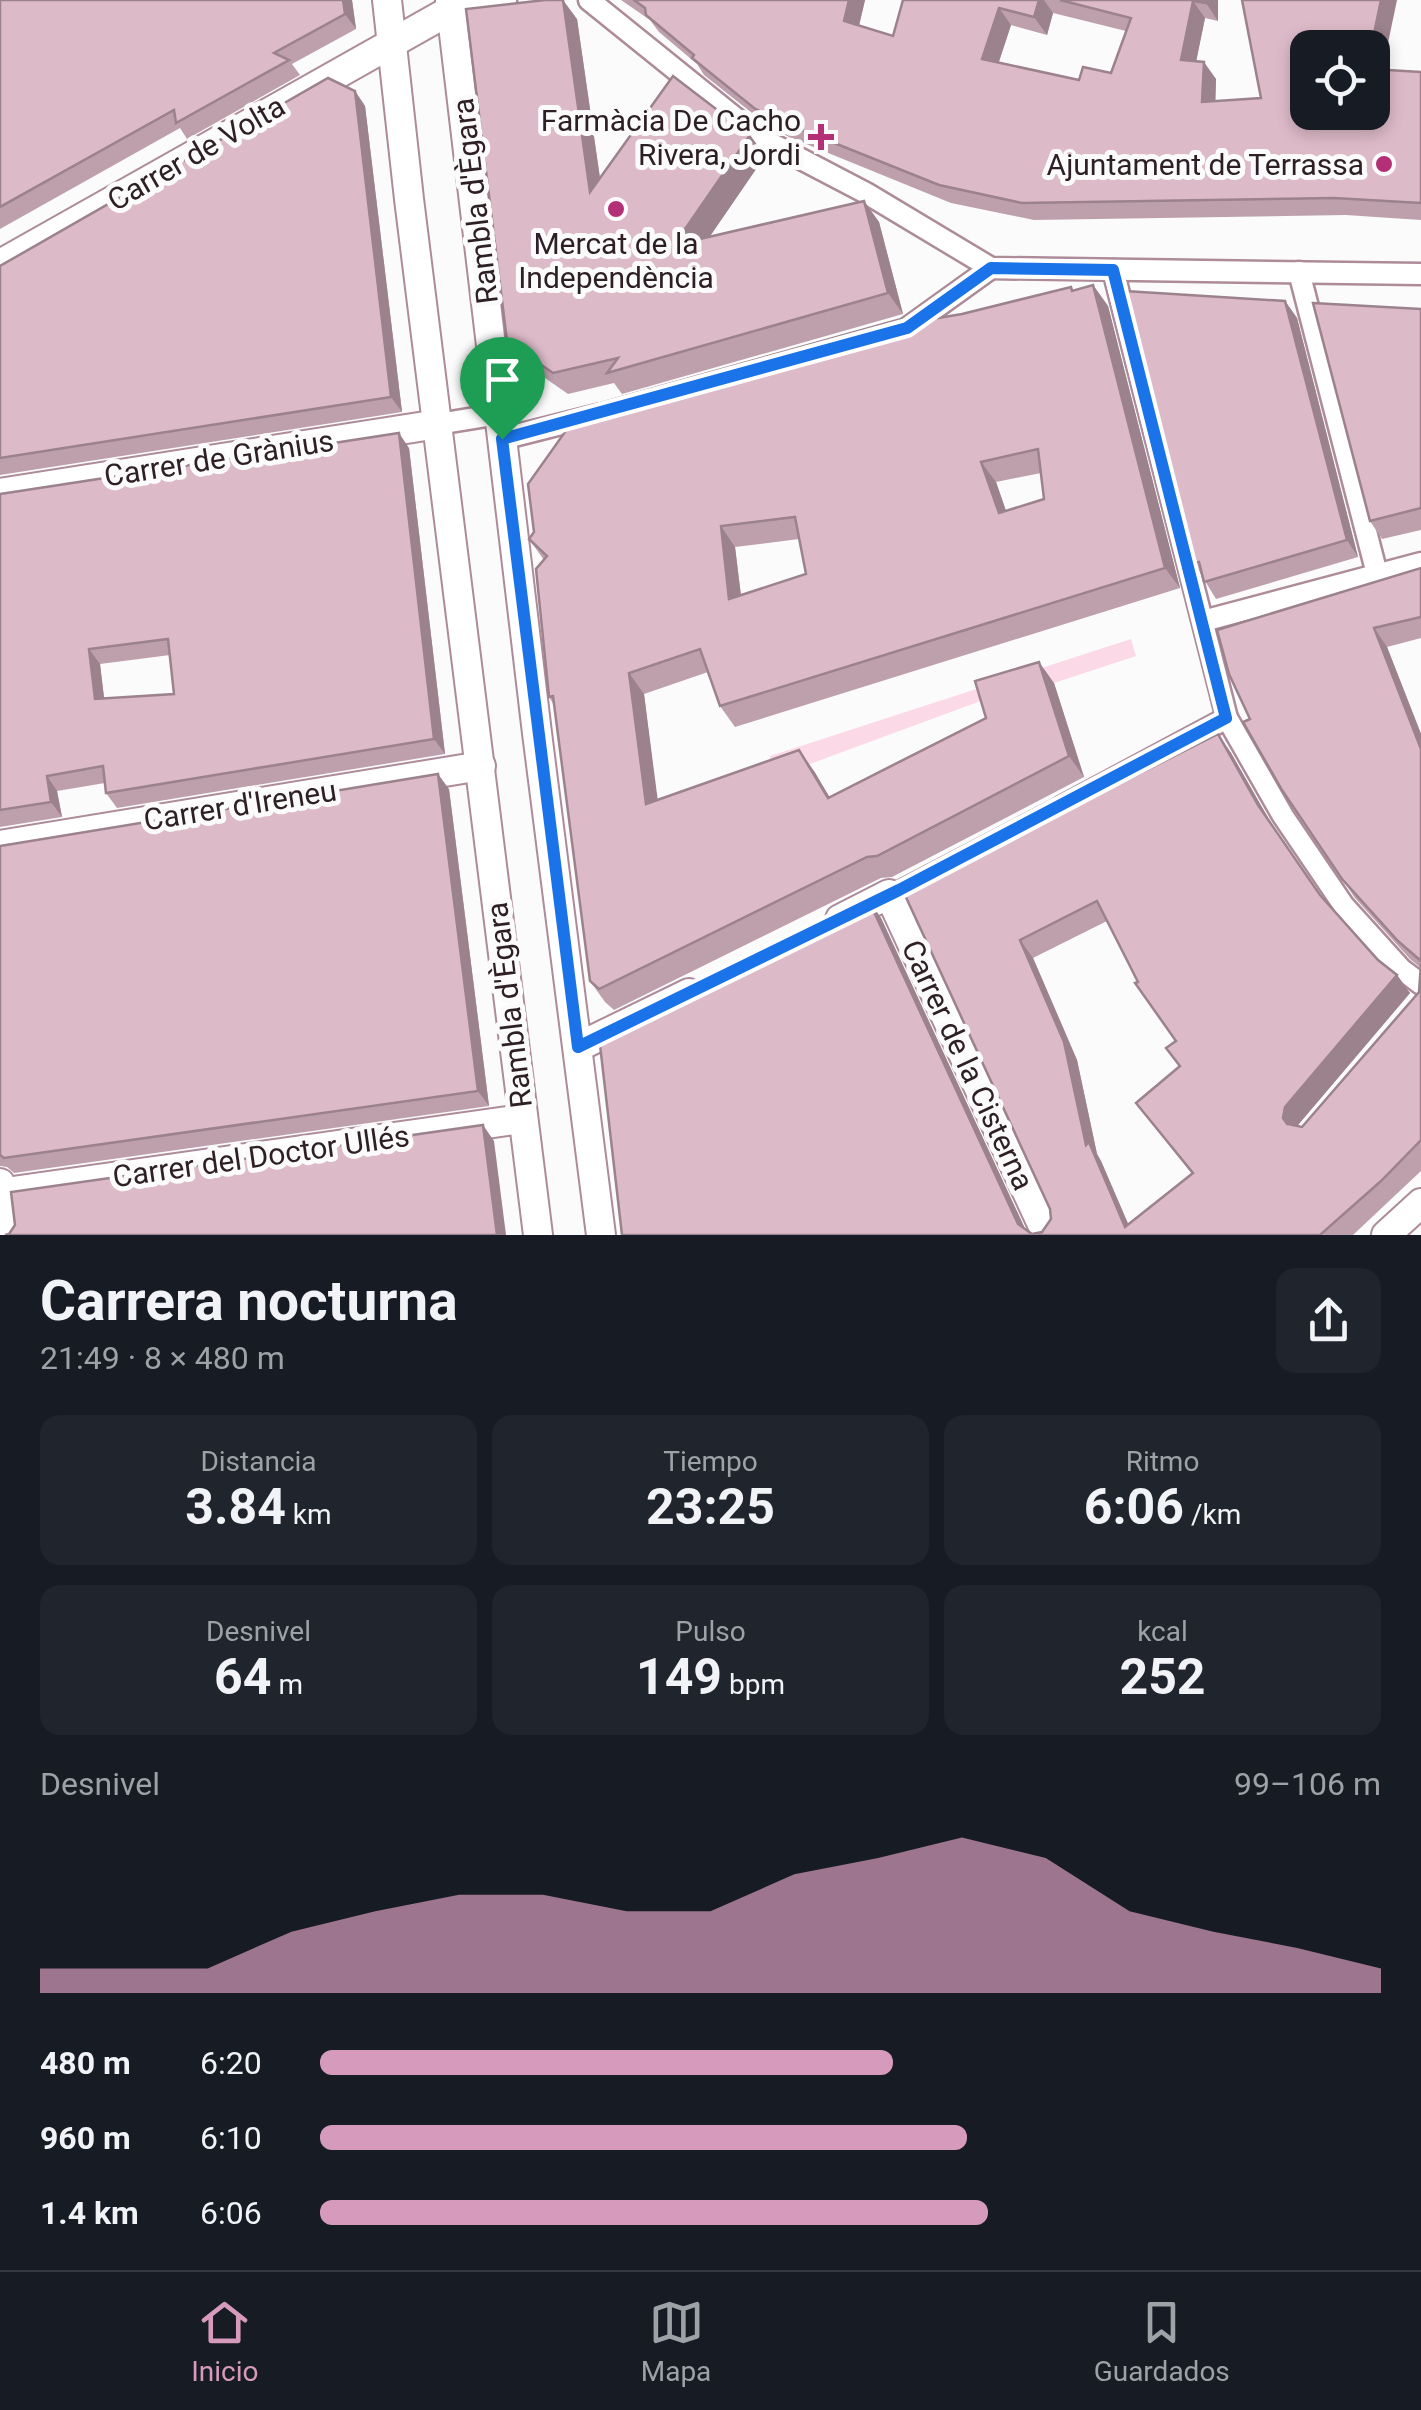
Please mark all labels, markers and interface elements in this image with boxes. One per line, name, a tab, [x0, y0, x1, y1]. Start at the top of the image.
map controls	[1290, 30, 1390, 130]
button: locate	[1290, 30, 1390, 130]
street label: Carrer de Volta	[101, 88, 291, 218]
street label: Rambla d'Ègara	[445, 96, 505, 306]
place label: Farmàcia De Cacho Rivera, Jordi	[541, 103, 801, 172]
marker: Farmàcia De Cacho Rivera, Jordi	[810, 126, 832, 148]
place label: Ajuntament de Terrassa	[1047, 147, 1364, 182]
marker: Ajuntament de Terrassa	[1373, 153, 1395, 175]
marker: Mercat de la Independència	[605, 198, 627, 220]
place label: Mercat de la Independència	[518, 226, 714, 295]
pin	[460, 337, 545, 440]
icon: arrive	[475, 352, 530, 407]
street label: Carrer de Grànius	[102, 423, 336, 493]
street label: Carrer d'Ireneu	[141, 772, 339, 838]
street label: Rambla d'Ègara	[479, 900, 539, 1110]
street label: Carrer de la Cisterna	[895, 934, 1041, 1196]
street label: Carrer del Doctor Ullés	[110, 1118, 412, 1194]
button: share	[1276, 1268, 1381, 1373]
text: Carrera nocturna	[40, 1269, 458, 1333]
text: 21:49 · 8 × 480 m	[40, 1339, 285, 1377]
text: Distancia	[200, 1445, 317, 1478]
text: Tiempo	[663, 1445, 758, 1478]
text: Ritmo	[1126, 1445, 1199, 1478]
text: 3.84	[185, 1478, 286, 1536]
text: 23:25	[646, 1478, 775, 1536]
text: 6:06	[1084, 1478, 1184, 1536]
text: km	[286, 1498, 332, 1531]
text: /km	[1184, 1498, 1241, 1531]
text: Desnivel	[206, 1615, 311, 1648]
text: Pulso	[675, 1615, 746, 1648]
text: kcal	[1137, 1615, 1188, 1648]
text: 64	[214, 1648, 271, 1706]
text: 149	[636, 1648, 722, 1706]
text: 252	[1119, 1648, 1206, 1706]
text: m	[271, 1668, 303, 1701]
text: bpm	[722, 1668, 785, 1701]
text: Desnivel	[40, 1765, 160, 1803]
text: 99–106 m	[1234, 1765, 1381, 1803]
text: 480 m	[40, 2044, 131, 2082]
text: 6:20	[200, 2044, 262, 2082]
text: 960 m	[40, 2119, 131, 2157]
text: 6:10	[200, 2119, 262, 2157]
text: 1.4 km	[40, 2194, 139, 2232]
text: 6:06	[200, 2194, 262, 2232]
tab: Inicio	[191, 2295, 258, 2388]
tab: Mapa	[641, 2295, 711, 2388]
tab: Guardados	[1094, 2295, 1230, 2388]

